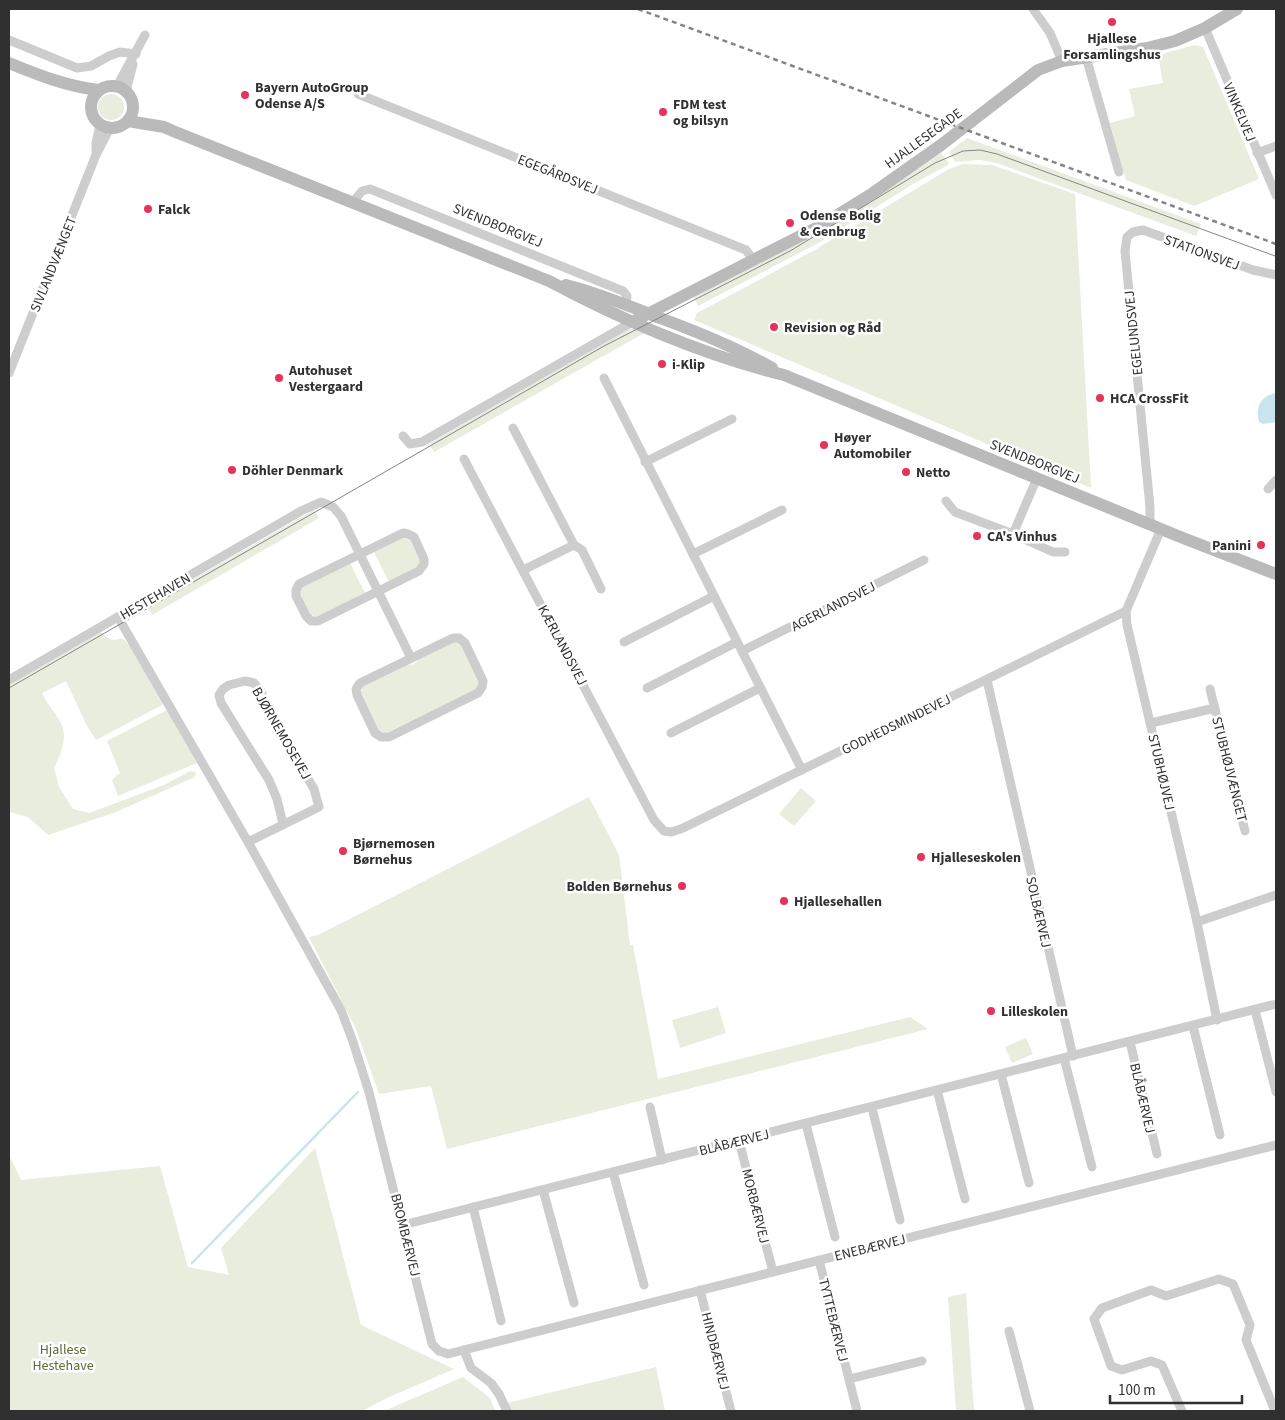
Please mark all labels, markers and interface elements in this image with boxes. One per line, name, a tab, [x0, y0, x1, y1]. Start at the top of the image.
marker: Hjallese Forsamlingshus	[1106, 16, 1118, 28]
place label: Hjallese Forsamlingshus	[1063, 29, 1161, 65]
place label: Bayern AutoGroup Odense A/S	[255, 78, 369, 114]
street label: VINKELVEJ	[1218, 80, 1260, 145]
marker: Bayern AutoGroup Odense A/S	[239, 89, 251, 101]
place label: FDM test og bilsyn	[673, 95, 728, 131]
street label: HJALLESEGADE	[881, 104, 966, 174]
marker: FDM test og bilsyn	[657, 106, 669, 118]
street label: EGEGÅRDSVEJ	[514, 150, 601, 200]
street label: SVENDBORGVEJ	[450, 199, 545, 253]
place label: Falck	[158, 200, 191, 220]
marker: Falck	[142, 203, 154, 215]
place label: Odense Bolig & Genbrug	[800, 206, 881, 242]
street label: SIVLANDVÆNGET	[26, 213, 82, 315]
marker: Odense Bolig & Genbrug	[784, 217, 796, 229]
street label: STATIONSVEJ	[1161, 230, 1242, 276]
street label: EGELUNDSVEJ	[1120, 289, 1148, 376]
place label: Revision og Råd	[784, 318, 881, 338]
marker: Revision og Råd	[768, 321, 780, 333]
place label: i-Klip	[672, 355, 705, 375]
marker: i-Klip	[656, 358, 668, 370]
place label: Autohuset Vestergaard	[288, 361, 363, 397]
marker: Autohuset Vestergaard	[273, 372, 285, 384]
place label: HCA CrossFit	[1110, 389, 1189, 409]
marker: HCA CrossFit	[1094, 392, 1106, 404]
place label: Høyer Automobiler	[833, 428, 912, 464]
street label: SVENDBORGVEJ	[987, 435, 1082, 489]
marker: Høyer Automobiler	[818, 439, 830, 451]
place label: Döhler Denmark	[242, 461, 343, 481]
place label: Netto	[916, 463, 951, 483]
marker: Döhler Denmark	[226, 464, 238, 476]
marker: Netto	[900, 466, 912, 478]
place label: CA's Vinhus	[987, 527, 1057, 547]
marker: CA's Vinhus	[971, 530, 983, 542]
place label: Panini	[1212, 536, 1251, 556]
marker: Panini	[1255, 539, 1267, 551]
street label: HESTEHAVEN	[116, 569, 195, 625]
street label: AGERLANDSVEJ	[788, 577, 879, 637]
street label: KÆRLANDSVEJ	[533, 602, 592, 689]
street label: BJØRNEMOSEVEJ	[246, 683, 316, 784]
street label: GODHEDSMINDEVEJ	[838, 690, 954, 760]
street label: STUBHØJVÆNGET	[1206, 715, 1252, 824]
street label: STUBHØJVEJ	[1143, 732, 1180, 812]
place label: Bjørnemosen Børnehus	[353, 834, 435, 870]
marker: Bjørnemosen Børnehus	[337, 845, 349, 857]
place label: Hjalleseskolen	[931, 848, 1021, 868]
marker: Hjalleseskolen	[915, 851, 927, 863]
street label: SOLBÆRVEJ	[1020, 875, 1056, 950]
place label: Bolden Børnehus	[566, 877, 672, 897]
marker: Bolden Børnehus	[676, 880, 688, 892]
place label: Hjallesehallen	[794, 892, 882, 912]
marker: Hjallesehallen	[778, 895, 790, 907]
place label: Lilleskolen	[1001, 1002, 1068, 1022]
marker: Lilleskolen	[985, 1005, 997, 1017]
street label: BLÅBÆRVEJ	[1124, 1061, 1160, 1135]
street label: BLÅBÆRVEJ	[697, 1125, 771, 1161]
street label: MORBÆRVEJ	[736, 1167, 774, 1246]
street label: BROMBÆRVEJ	[385, 1192, 425, 1279]
street label: ENEBÆRVEJ	[832, 1229, 908, 1266]
street label: TYTTEBÆRVEJ	[813, 1276, 853, 1364]
street label: HINDBÆRVEJ	[696, 1310, 734, 1392]
park label: Hjallese Hestehave	[32, 1340, 94, 1376]
scale bar	[1110, 1372, 1242, 1404]
text: 100 m	[1118, 1380, 1156, 1401]

